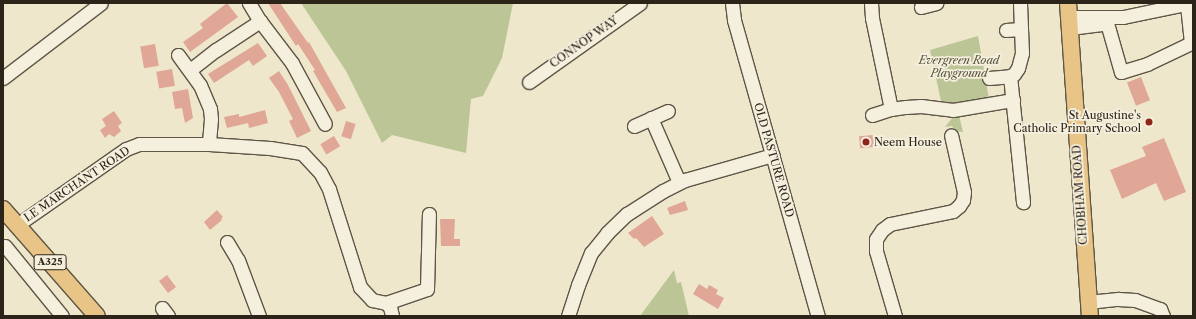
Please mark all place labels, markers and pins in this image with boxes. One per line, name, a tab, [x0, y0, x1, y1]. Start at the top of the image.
place label: St Augustine's Catholic Primary School	[1013, 109, 1141, 135]
marker: St Augustine's Catholic Primary School	[1144, 117, 1154, 127]
place label: Neem House	[874, 135, 942, 149]
marker: Neem House	[861, 137, 871, 147]

